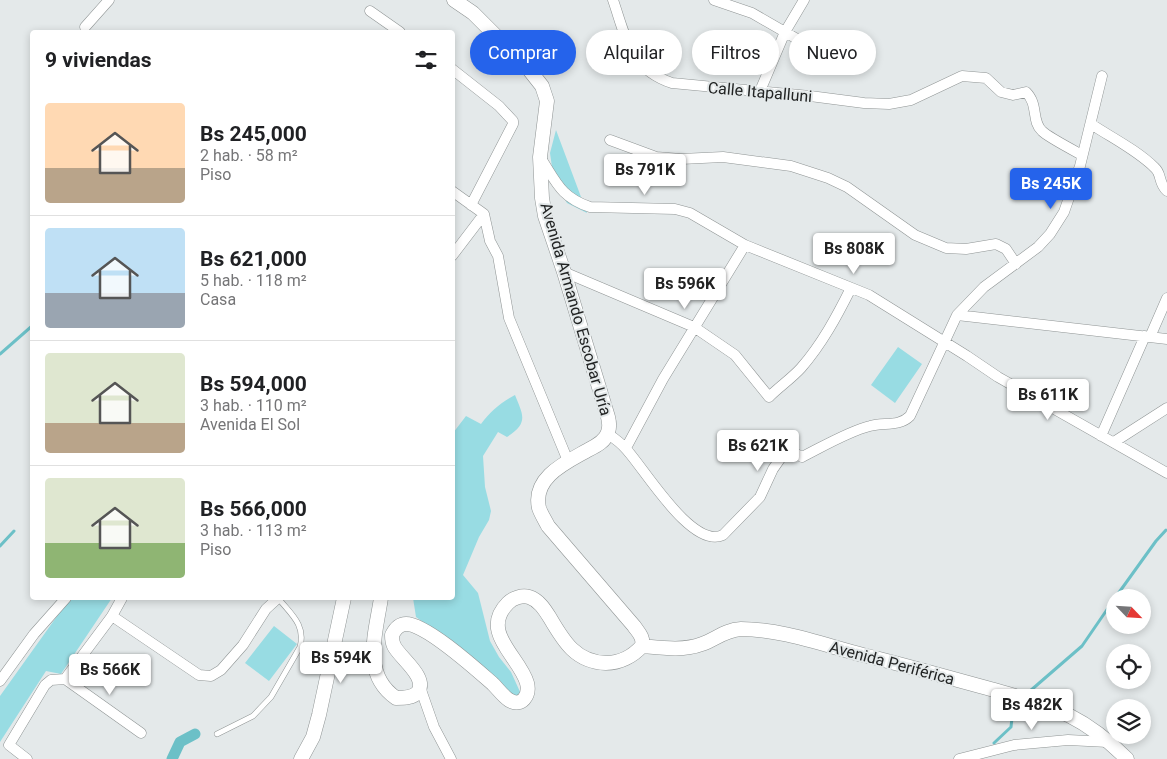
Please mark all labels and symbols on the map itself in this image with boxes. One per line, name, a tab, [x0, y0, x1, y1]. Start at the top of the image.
street label: Calle Itapalluni	[707, 78, 813, 106]
pin: Bs 791K	[599, 154, 691, 196]
pin: Bs 245K	[1005, 168, 1097, 210]
street label: Avenida Armando Escobar Uría	[536, 200, 616, 418]
pin: Bs 808K	[808, 232, 900, 275]
pin: Bs 596K	[639, 268, 731, 310]
pin: Bs 611K	[1002, 378, 1094, 421]
pin: Bs 621K	[712, 430, 804, 472]
north arrow	[1106, 589, 1151, 634]
street label: Avenida Periférica	[827, 637, 957, 689]
pin: Bs 594K	[295, 642, 387, 684]
pin: Bs 566K	[64, 654, 156, 696]
pin: Bs 482K	[986, 688, 1078, 731]

